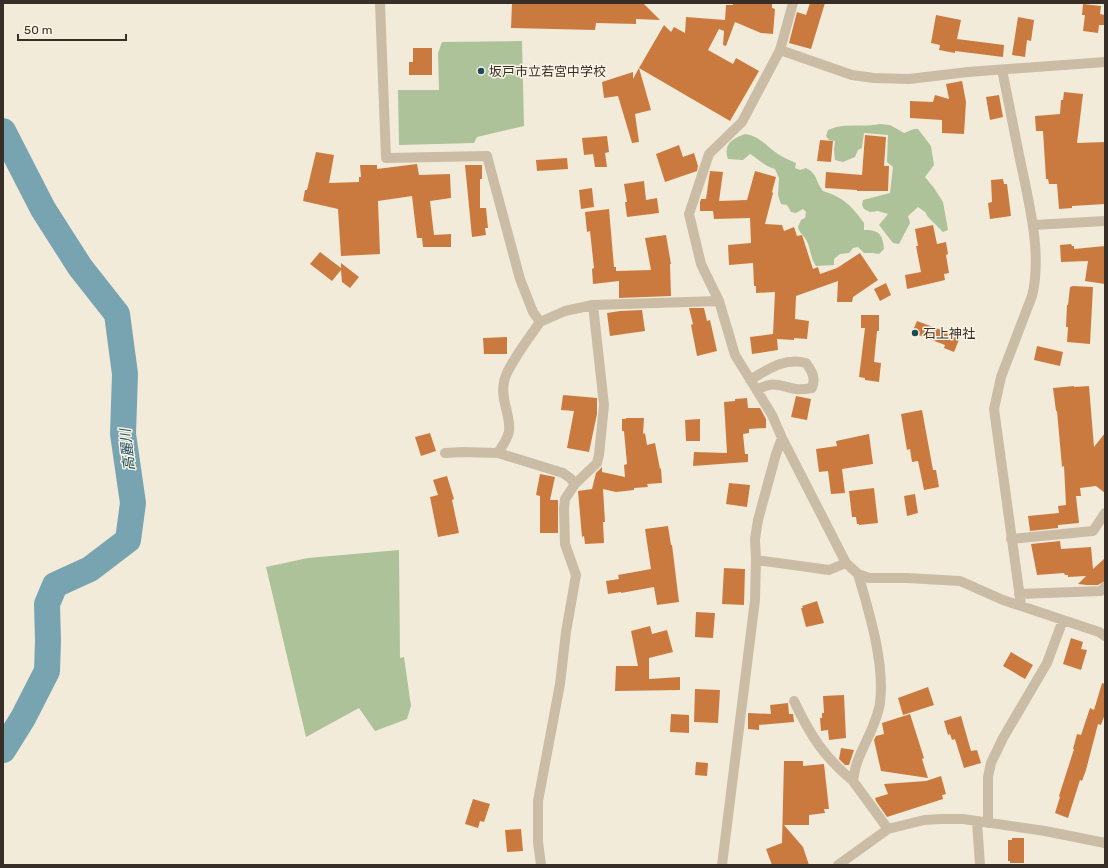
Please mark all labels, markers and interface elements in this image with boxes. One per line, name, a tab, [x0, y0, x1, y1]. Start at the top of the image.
scale bar	[18, 16, 126, 42]
text: 50 m	[24, 23, 52, 37]
place label: 坂戸市立若宮中学校	[489, 64, 606, 79]
marker: 坂戸市立若宮中学校	[476, 66, 486, 76]
place label: 石上神社	[923, 326, 975, 341]
marker: 石上神社	[910, 328, 920, 338]
water label: 高麗川	[117, 426, 138, 472]

